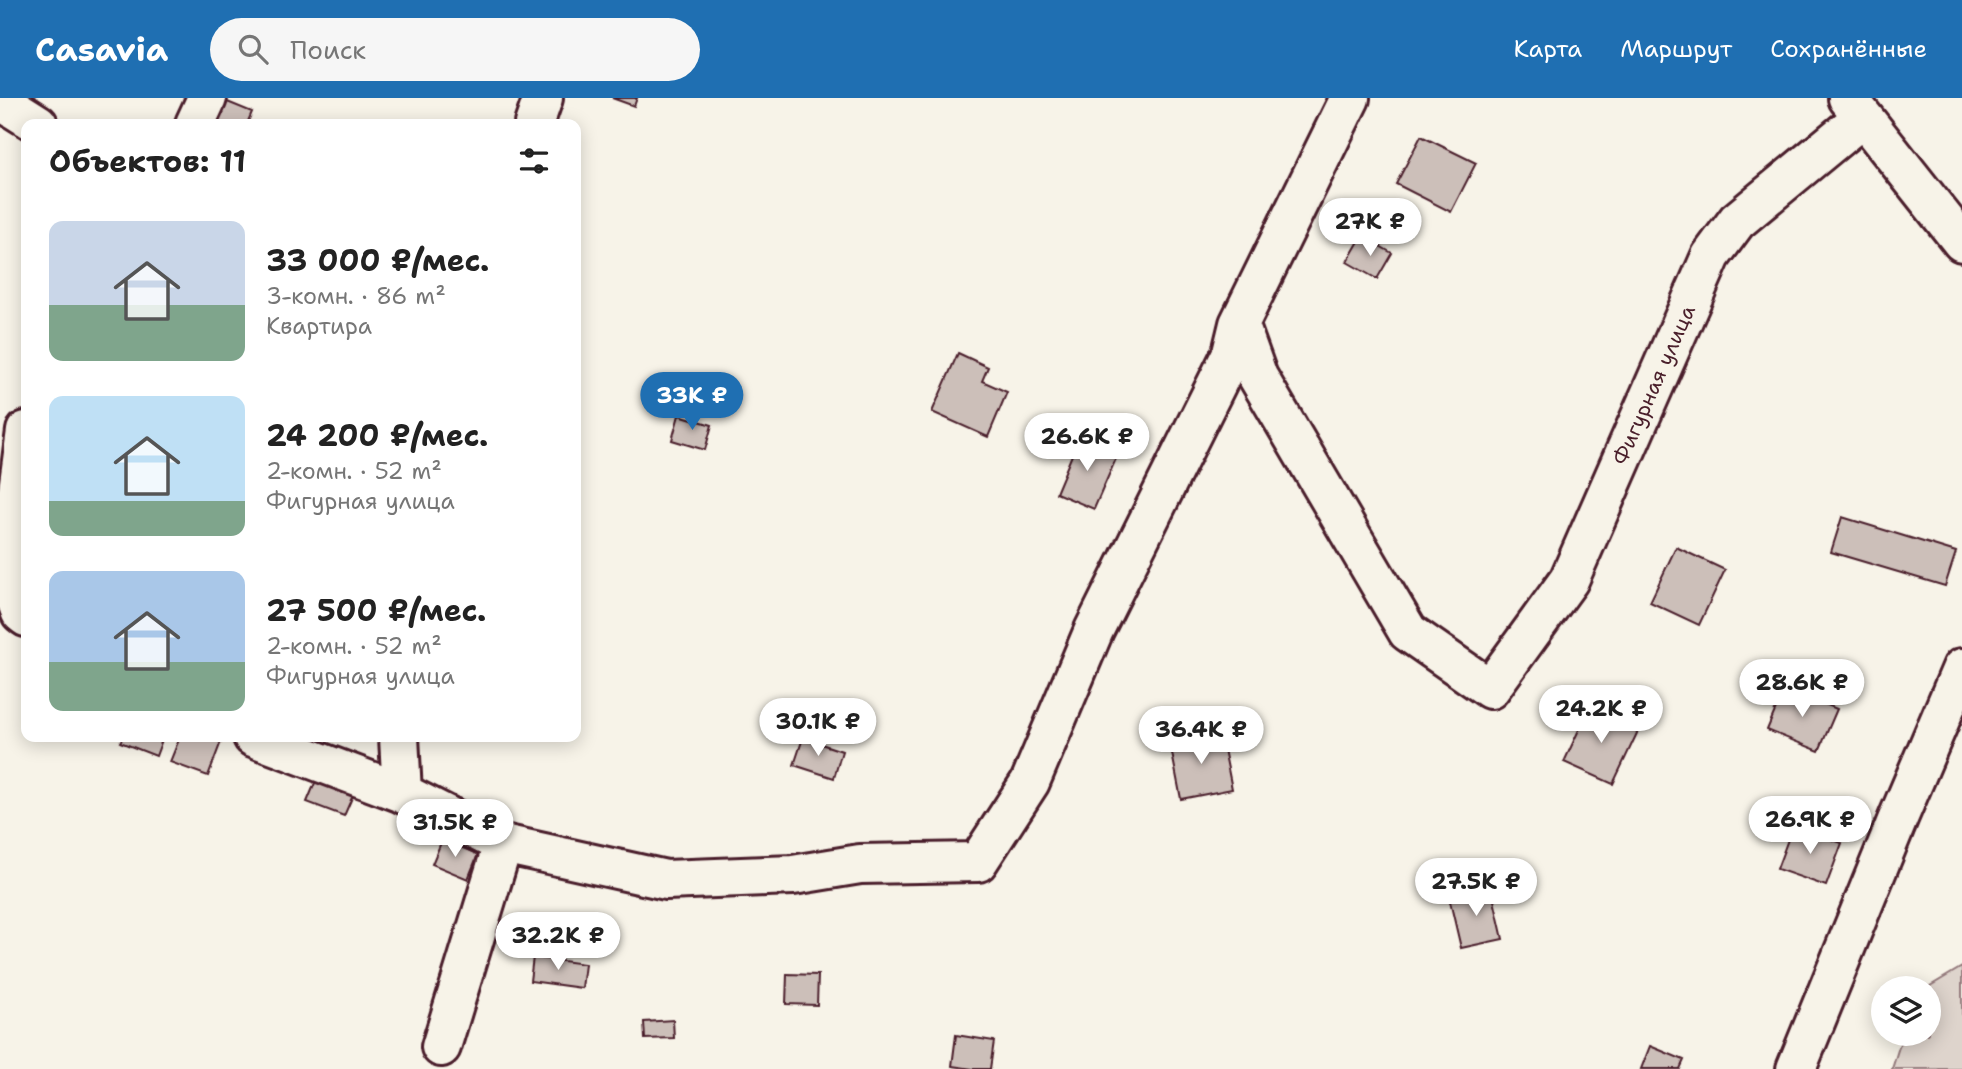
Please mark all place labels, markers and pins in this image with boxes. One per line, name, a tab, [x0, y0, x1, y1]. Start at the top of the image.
pin: 27K ₽	[1321, 198, 1419, 258]
pin: 33K ₽	[643, 372, 741, 432]
pin: 26.6K ₽	[1022, 414, 1152, 473]
pin: 28.6K ₽	[1737, 660, 1867, 719]
pin: 24.2K ₽	[1536, 686, 1666, 745]
pin: 30.1K ₽	[753, 698, 883, 758]
pin: 36.4K ₽	[1136, 706, 1266, 766]
pin: 26.9K ₽	[1745, 796, 1875, 856]
pin: 31.5K ₽	[390, 800, 520, 859]
pin: 27.5K ₽	[1411, 858, 1541, 918]
pin: 32.2K ₽	[493, 912, 623, 972]

